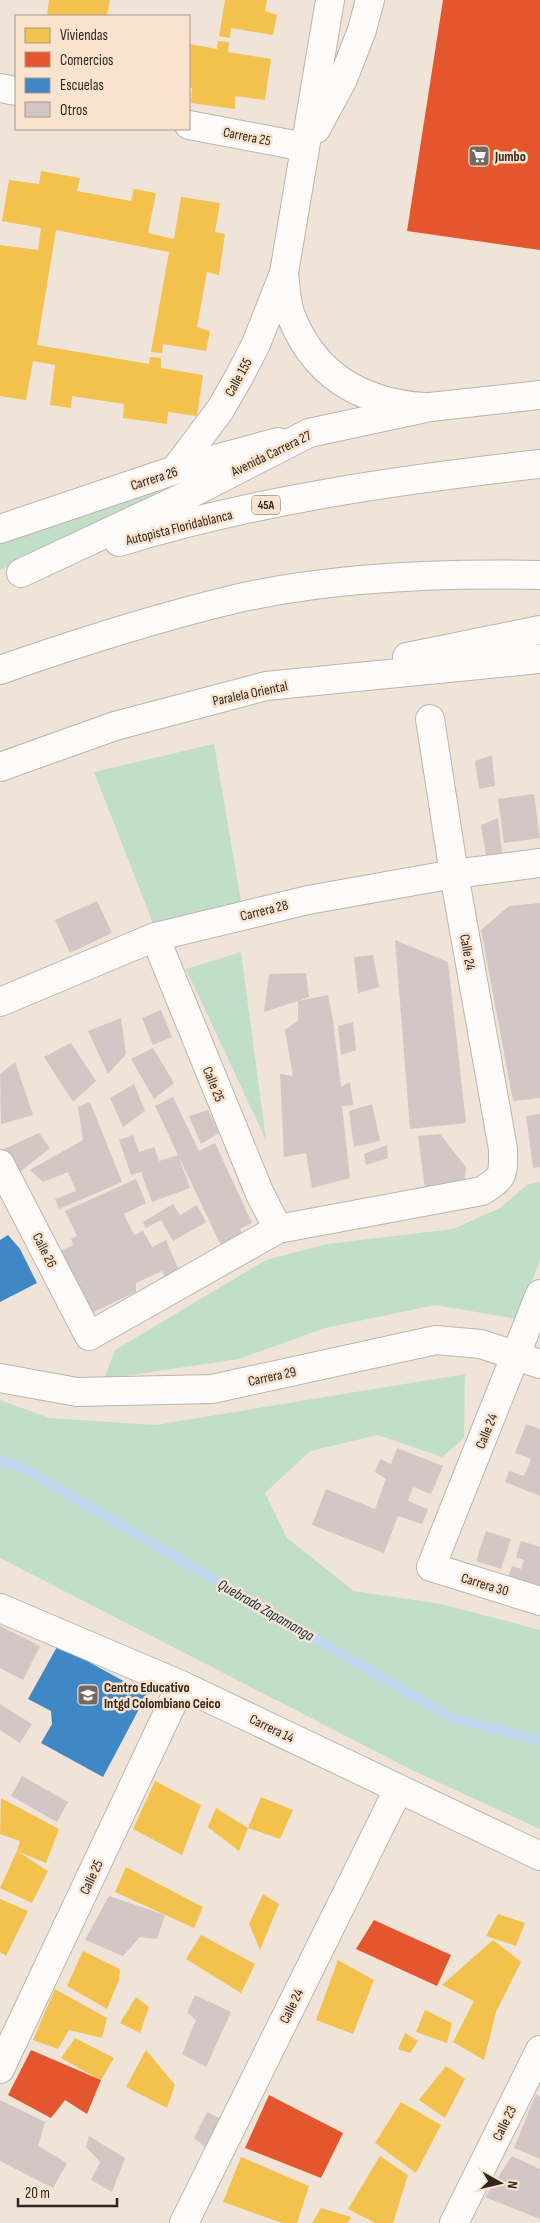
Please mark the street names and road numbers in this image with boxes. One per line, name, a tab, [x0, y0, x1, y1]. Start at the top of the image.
street label: Carrera 25	[222, 124, 273, 150]
street label: Calle 155	[221, 355, 256, 399]
street label: Avenida Carrera 27	[228, 427, 314, 481]
street label: Carrera 26	[128, 463, 180, 494]
road number: 45A	[252, 496, 280, 514]
street label: Autopista Floridablanca	[123, 506, 234, 549]
street label: Paralela Oriental	[211, 677, 289, 710]
street label: Carrera 28	[238, 896, 290, 925]
street label: Calle 24	[456, 933, 479, 972]
street label: Calle 25	[199, 1064, 228, 1105]
street label: Calle 26	[29, 1230, 61, 1271]
street label: Carrera 29	[246, 1363, 298, 1390]
street label: Calle 24	[472, 1411, 501, 1451]
street label: Carrera 30	[459, 1569, 511, 1600]
street label: Carrera 14	[247, 1710, 297, 1747]
street label: Calle 25	[76, 1857, 107, 1897]
street label: Calle 24	[276, 1986, 307, 2026]
street label: Calle 23	[489, 2103, 520, 2143]

